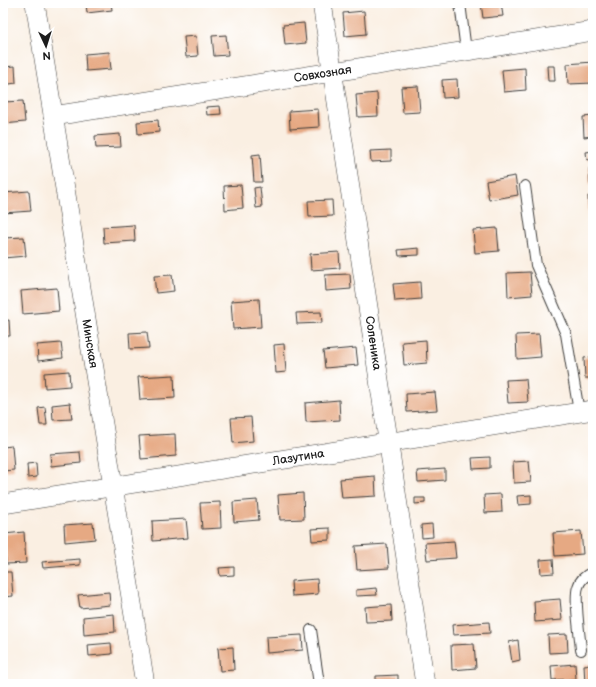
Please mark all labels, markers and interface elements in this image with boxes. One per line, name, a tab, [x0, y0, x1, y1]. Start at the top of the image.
north arrow	[26, 26, 66, 66]
text: N	[42, 49, 51, 62]
street label: Совхозная	[293, 62, 353, 86]
street label: Соленика	[361, 315, 384, 371]
street label: Минская	[78, 318, 101, 370]
street label: Лазутина	[270, 446, 325, 469]

